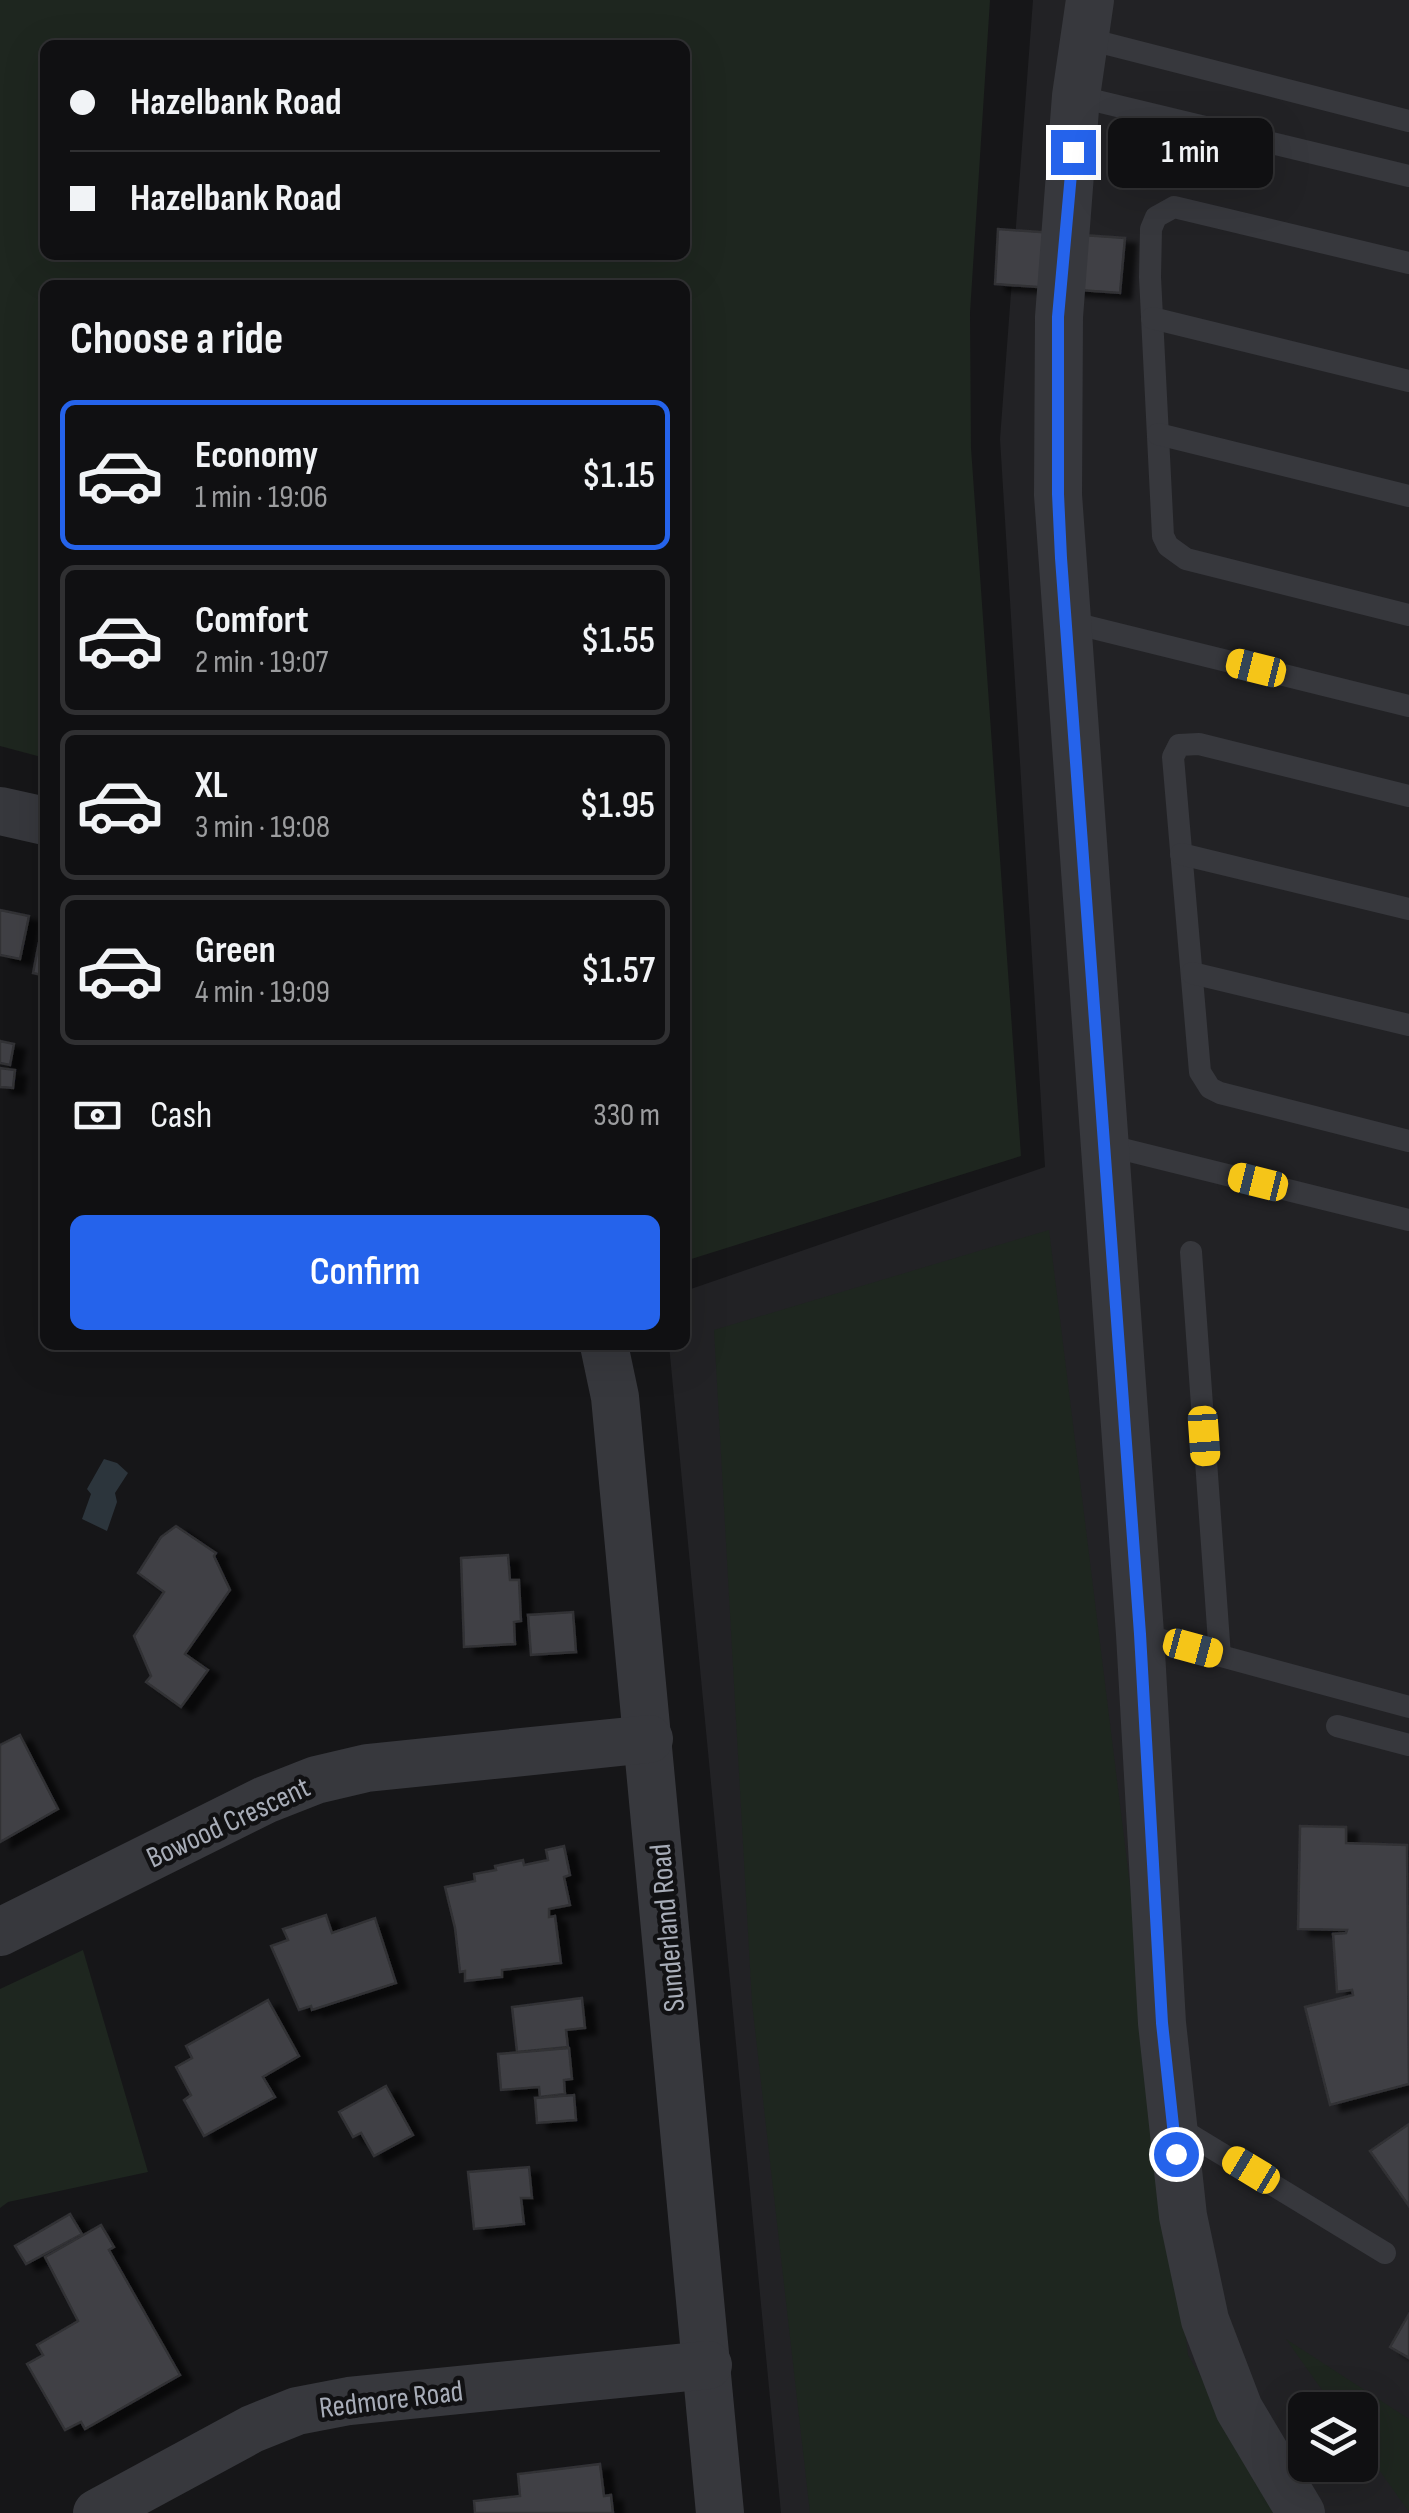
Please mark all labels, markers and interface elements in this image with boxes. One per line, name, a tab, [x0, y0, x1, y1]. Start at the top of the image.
text: Hazelbank Road	[130, 80, 342, 125]
callout: 1 min	[1108, 117, 1273, 187]
route end	[1051, 130, 1096, 175]
text: 1 min	[1161, 133, 1220, 172]
text: Hazelbank Road	[130, 176, 342, 221]
text: Choose a ride	[70, 312, 283, 367]
icon: car	[75, 430, 165, 520]
text: Economy	[195, 433, 318, 478]
text: $1.15	[582, 453, 655, 498]
text: 1 min · 19:06	[195, 478, 328, 517]
icon: car	[75, 595, 165, 685]
text: Comfort	[195, 598, 309, 643]
text: $1.55	[580, 618, 655, 663]
text: 2 min · 19:07	[195, 643, 328, 682]
car	[1223, 646, 1289, 690]
icon: car	[75, 760, 165, 850]
text: XL	[195, 763, 228, 808]
text: $1.95	[580, 783, 655, 828]
text: 3 min · 19:08	[195, 808, 330, 847]
icon: car	[75, 925, 165, 1015]
text: Green	[195, 928, 276, 973]
text: $1.57	[581, 948, 655, 993]
text: 4 min · 19:09	[195, 973, 330, 1012]
icon: cash	[70, 1088, 125, 1143]
text: Cash	[150, 1093, 212, 1138]
text: 330 m	[593, 1096, 660, 1135]
car	[1225, 1160, 1291, 1204]
button: Confirm	[70, 1215, 660, 1330]
car	[1187, 1405, 1221, 1467]
car	[1160, 1626, 1226, 1670]
street label: Bowood Crescent	[141, 1769, 316, 1876]
street label: Sunderland Road	[643, 1842, 693, 2013]
route start	[1154, 2132, 1199, 2177]
car	[1218, 2142, 1284, 2198]
street label: Redmore Road	[317, 2373, 465, 2427]
map controls	[1288, 2392, 1378, 2482]
button: layers	[1288, 2392, 1378, 2482]

